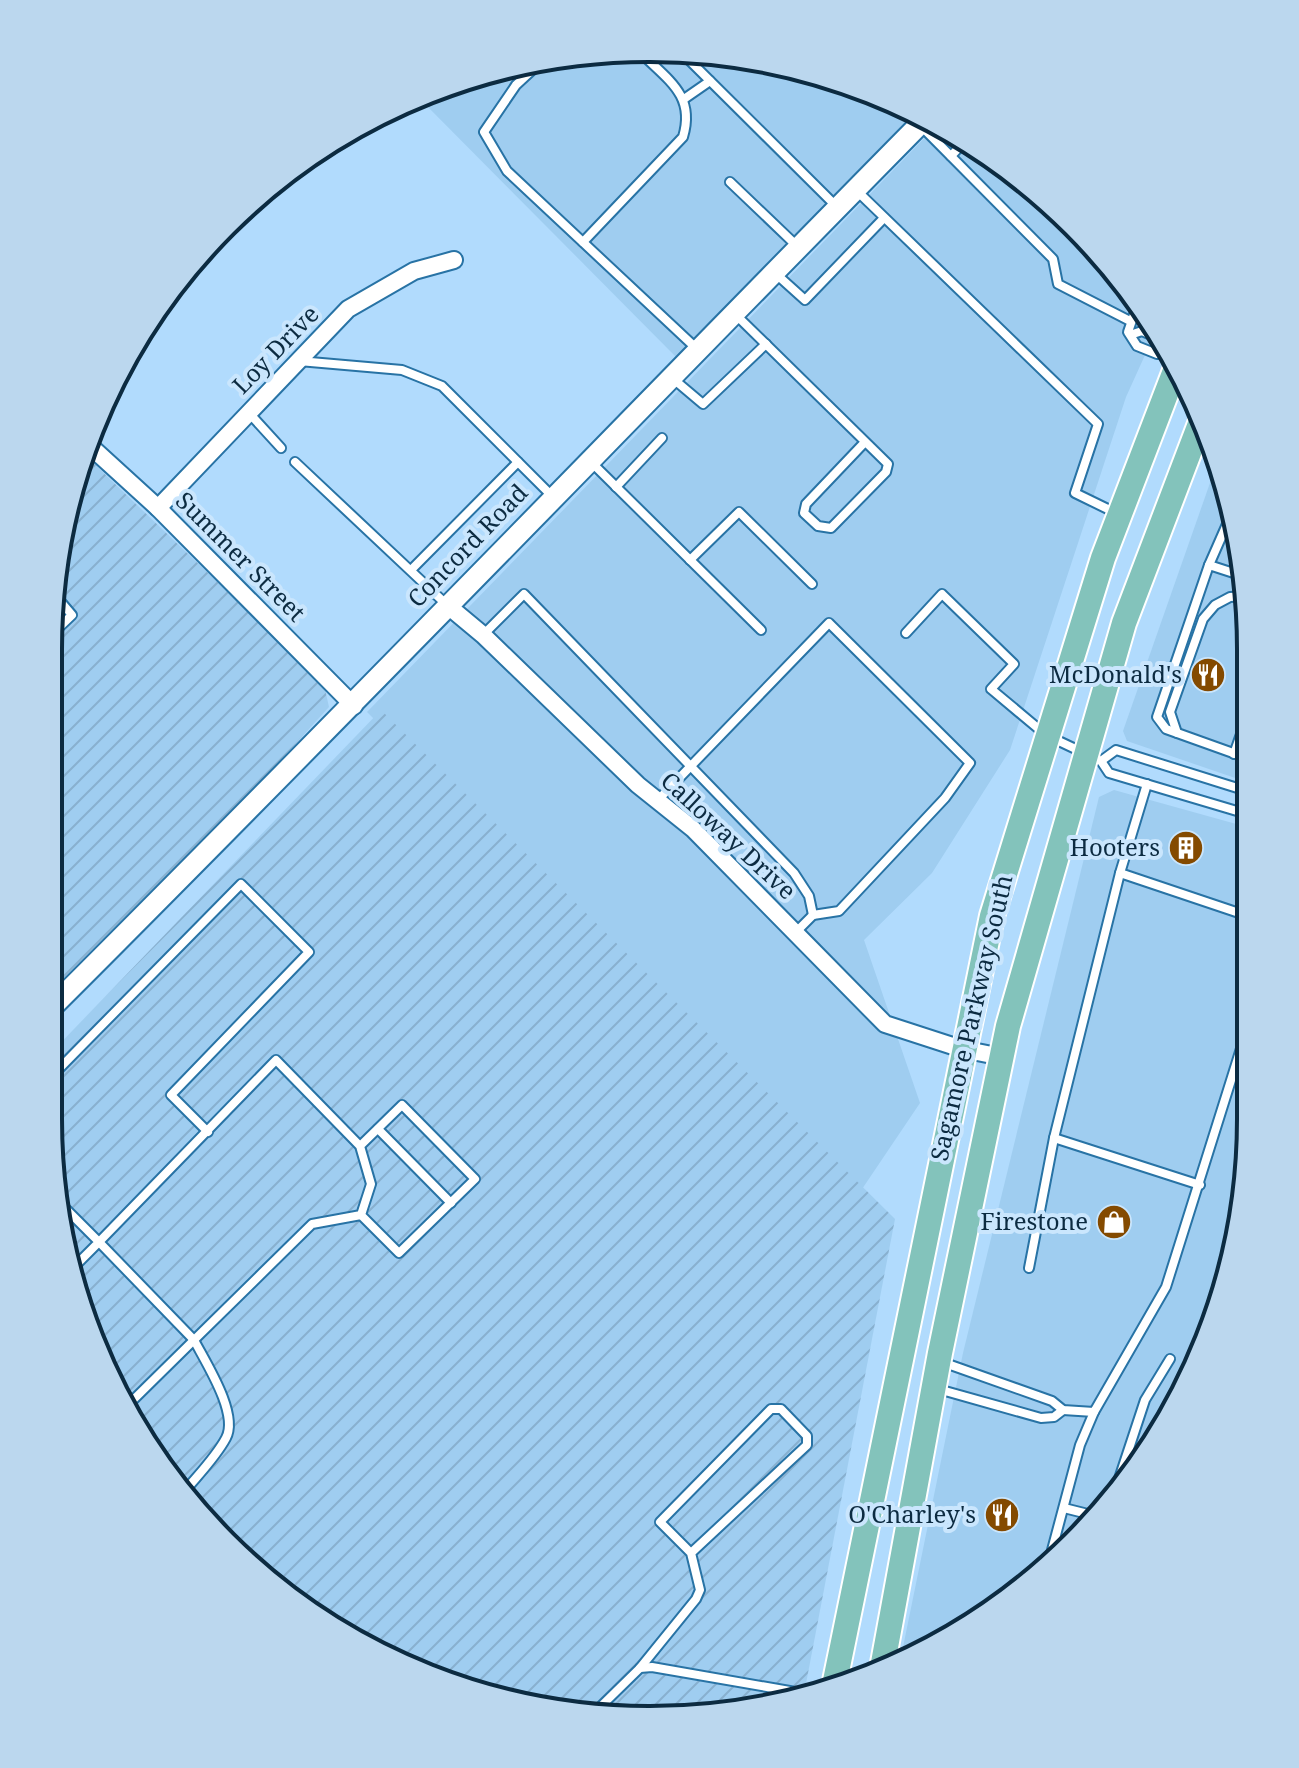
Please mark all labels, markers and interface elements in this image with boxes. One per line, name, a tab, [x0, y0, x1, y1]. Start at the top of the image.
street label: Loy Drive	[224, 297, 325, 400]
street label: Concord Road	[400, 476, 534, 614]
street label: Summer Street	[169, 484, 313, 628]
restaurant icon: McDonald's	[1189, 656, 1227, 694]
place label: McDonald's	[1049, 657, 1182, 690]
street label: Calloway Drive	[654, 764, 804, 906]
building icon: Hooters	[1167, 829, 1205, 867]
place label: Hooters	[1070, 830, 1160, 863]
street label: Sagamore Parkway South	[922, 871, 1020, 1164]
shop icon: Firestone	[1095, 1203, 1133, 1241]
place label: Firestone	[981, 1204, 1088, 1237]
restaurant icon: O'Charley's	[983, 1496, 1021, 1534]
place label: O'Charley's	[848, 1497, 976, 1530]

